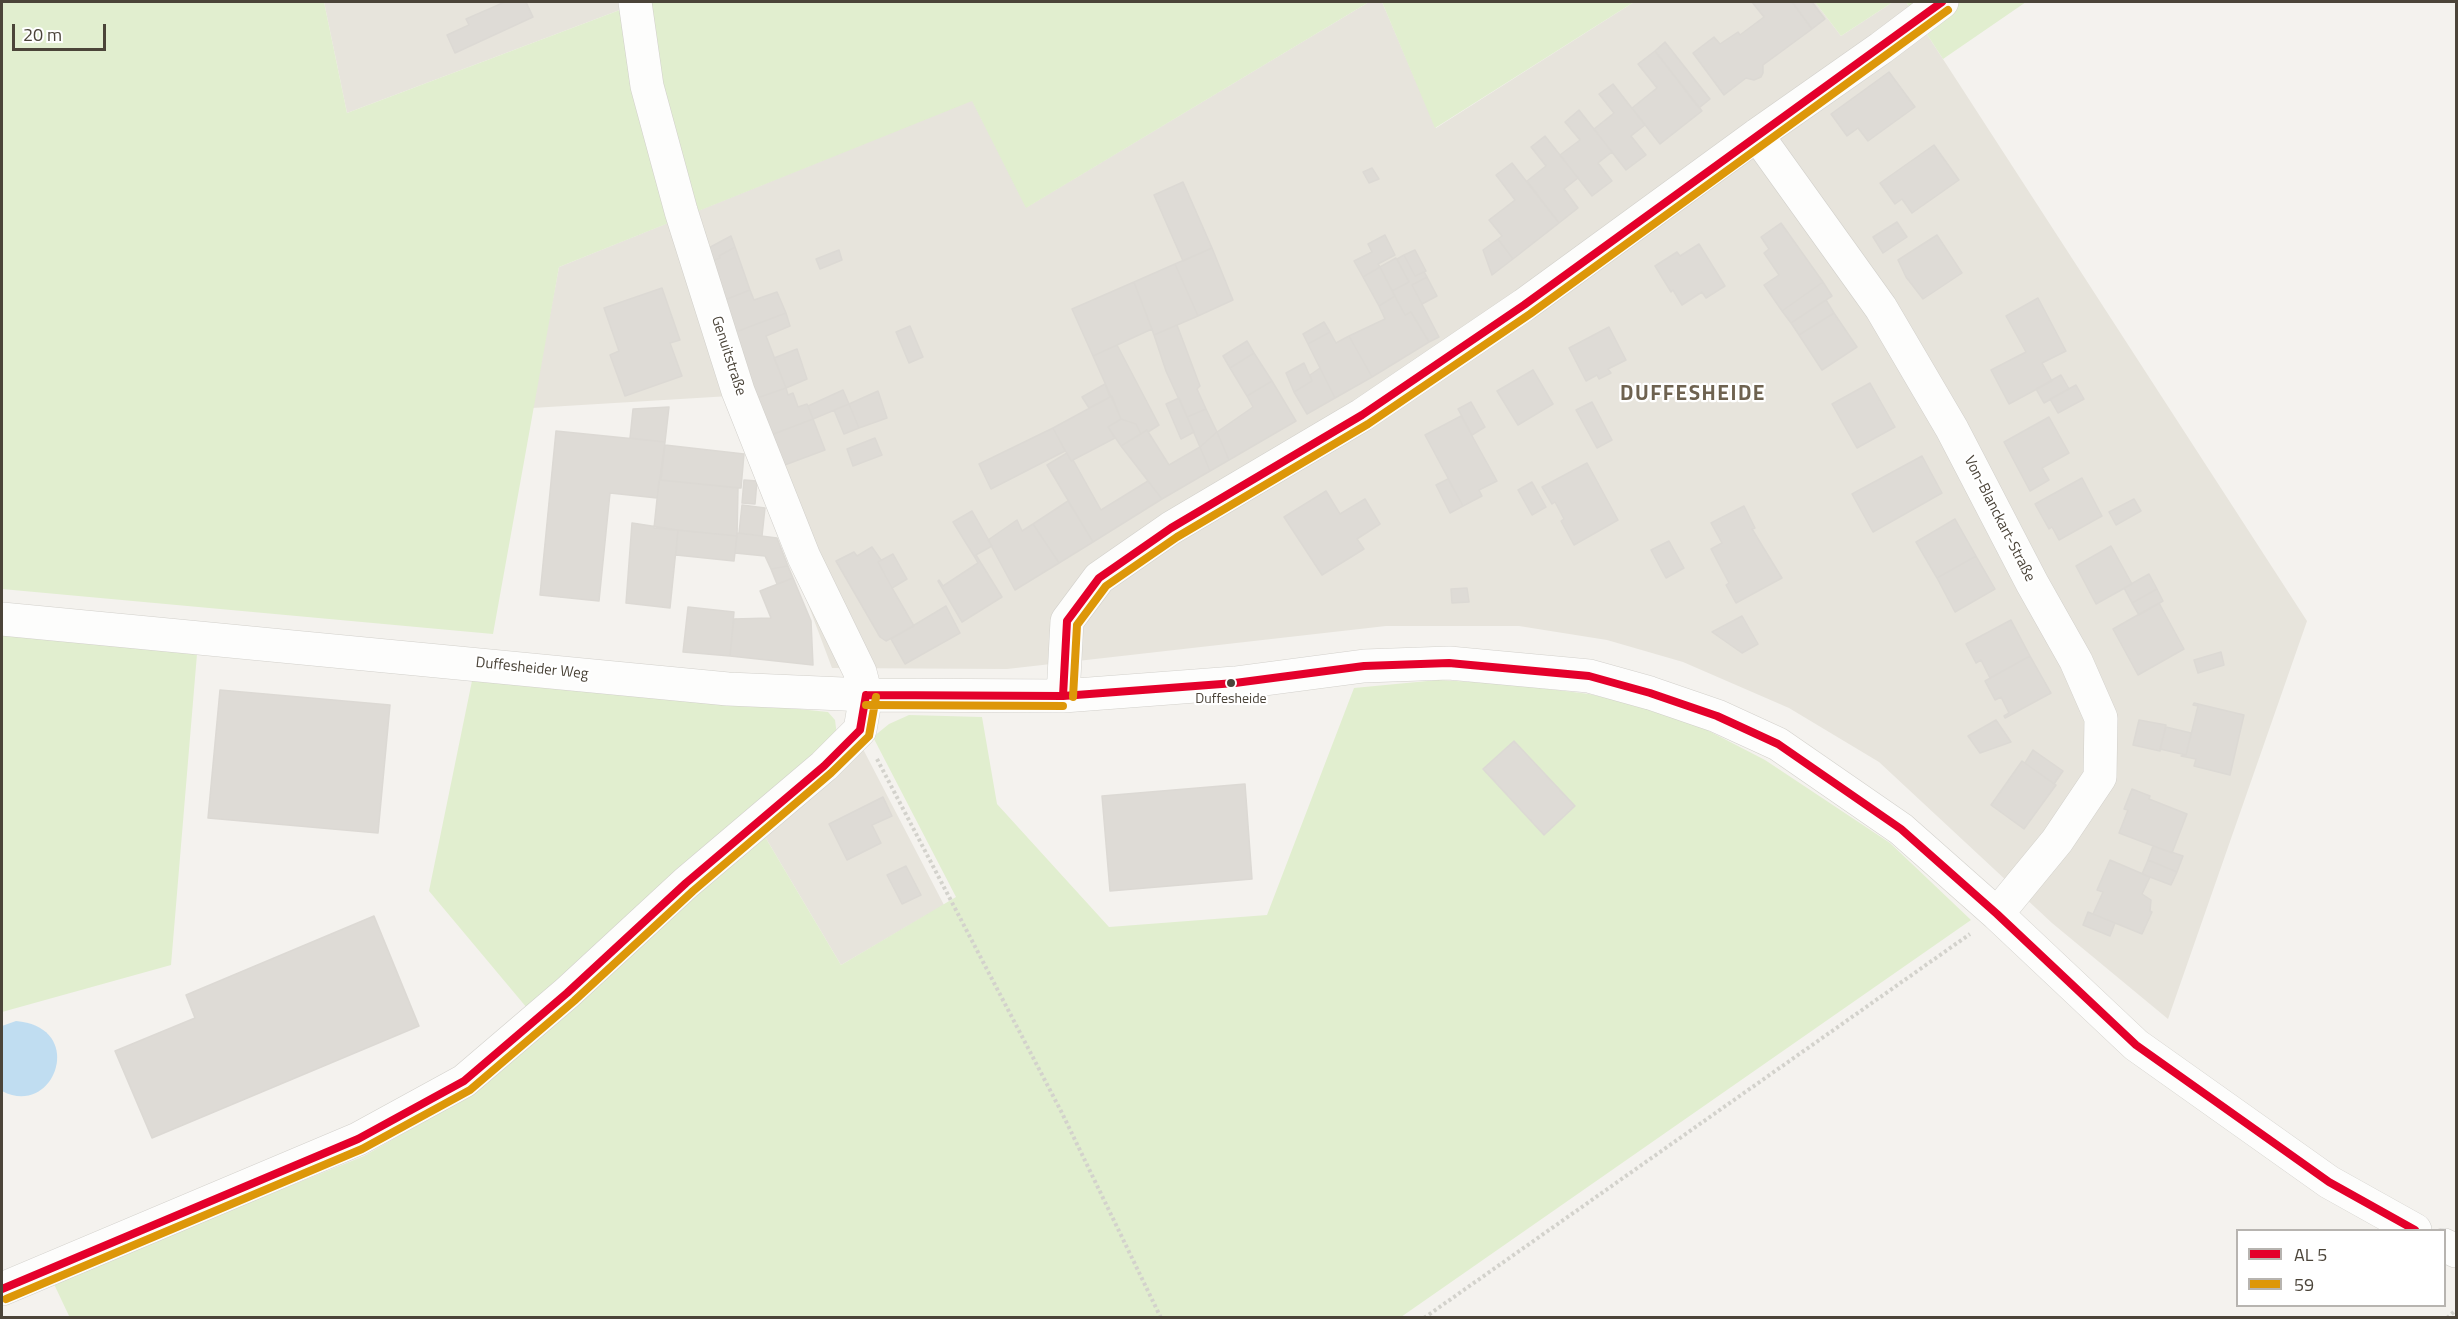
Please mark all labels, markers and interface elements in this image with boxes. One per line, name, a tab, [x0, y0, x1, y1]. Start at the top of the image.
scale bar	[15, 12, 110, 50]
text: 20 m	[23, 21, 62, 48]
street label: Genuitstraße	[707, 314, 749, 398]
district label: DUFFESHEIDE	[1620, 382, 1766, 408]
street label: Von-Blanckart-Straße	[1959, 453, 2039, 585]
street label: Duffesheider Weg	[475, 654, 589, 684]
marker: Duffesheide	[1225, 677, 1237, 689]
place label: Duffesheide	[1195, 692, 1267, 708]
legend	[2236, 1229, 2446, 1307]
text: AL 5	[2294, 1241, 2327, 1268]
text: 59	[2294, 1271, 2314, 1298]

